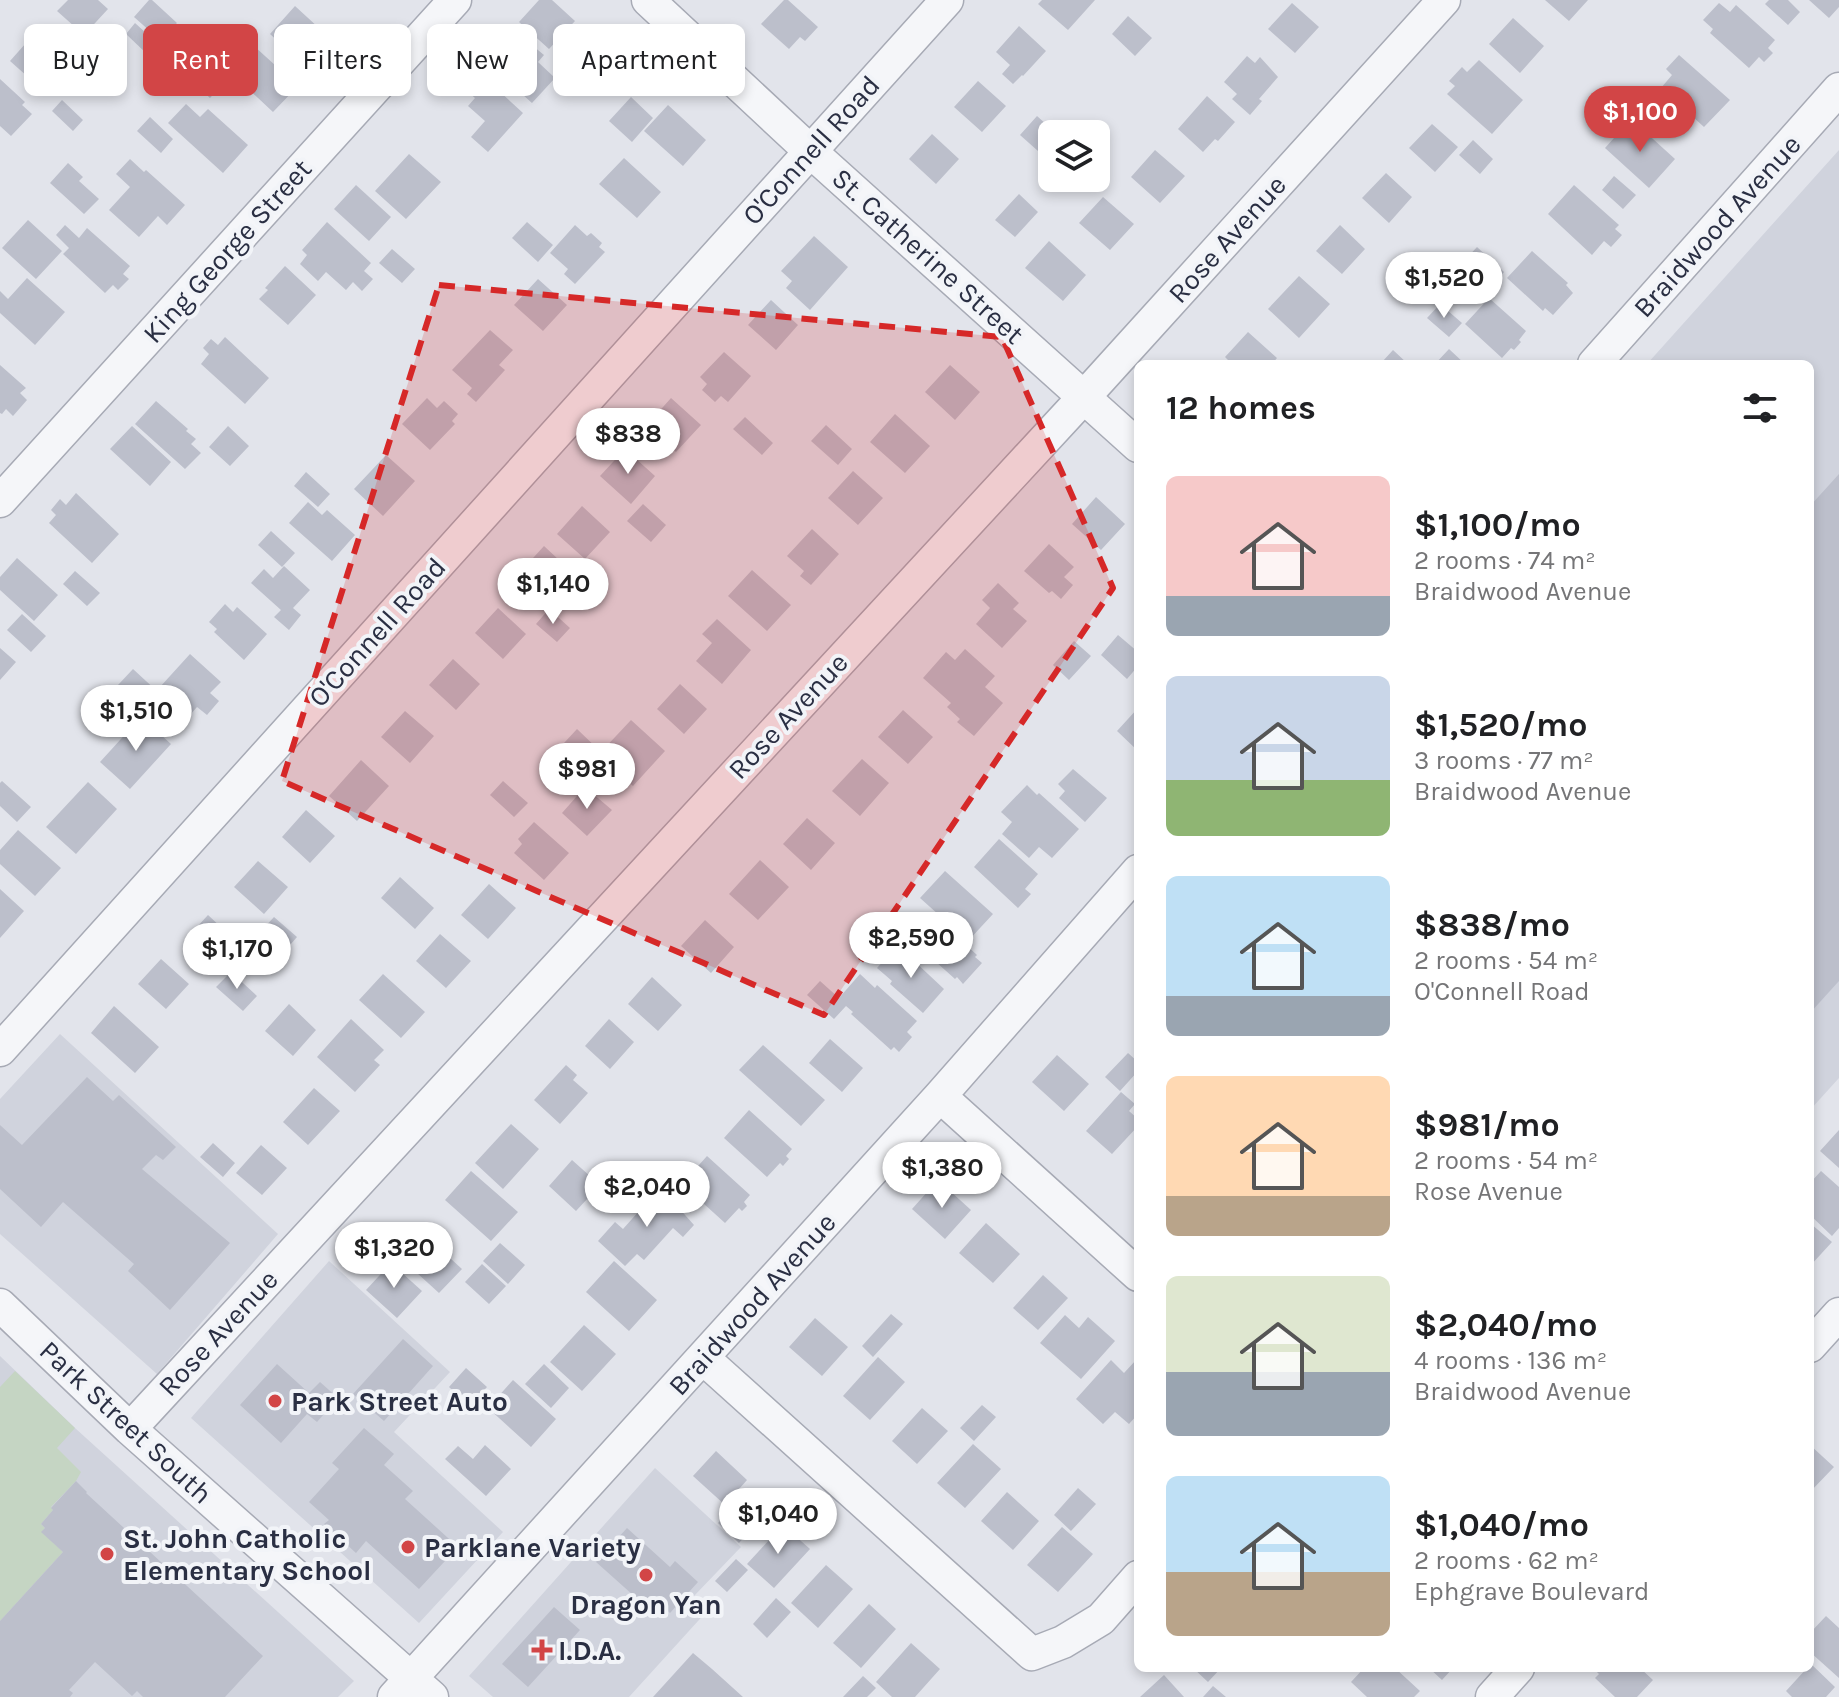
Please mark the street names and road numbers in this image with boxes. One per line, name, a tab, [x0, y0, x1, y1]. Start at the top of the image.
street label: O'Connell Road	[735, 69, 887, 231]
street label: Braidwood Avenue	[1626, 128, 1808, 324]
street label: King George Street	[136, 152, 318, 350]
street label: St. Catherine Street	[825, 161, 1031, 351]
street label: Rose Avenue	[1161, 168, 1293, 310]
street label: O'Connell Road	[301, 551, 453, 713]
street label: Rose Avenue	[721, 646, 855, 786]
street label: Braidwood Avenue	[661, 1206, 843, 1402]
street label: Rose Avenue	[151, 1263, 285, 1403]
street label: Park Street South	[33, 1334, 219, 1510]

